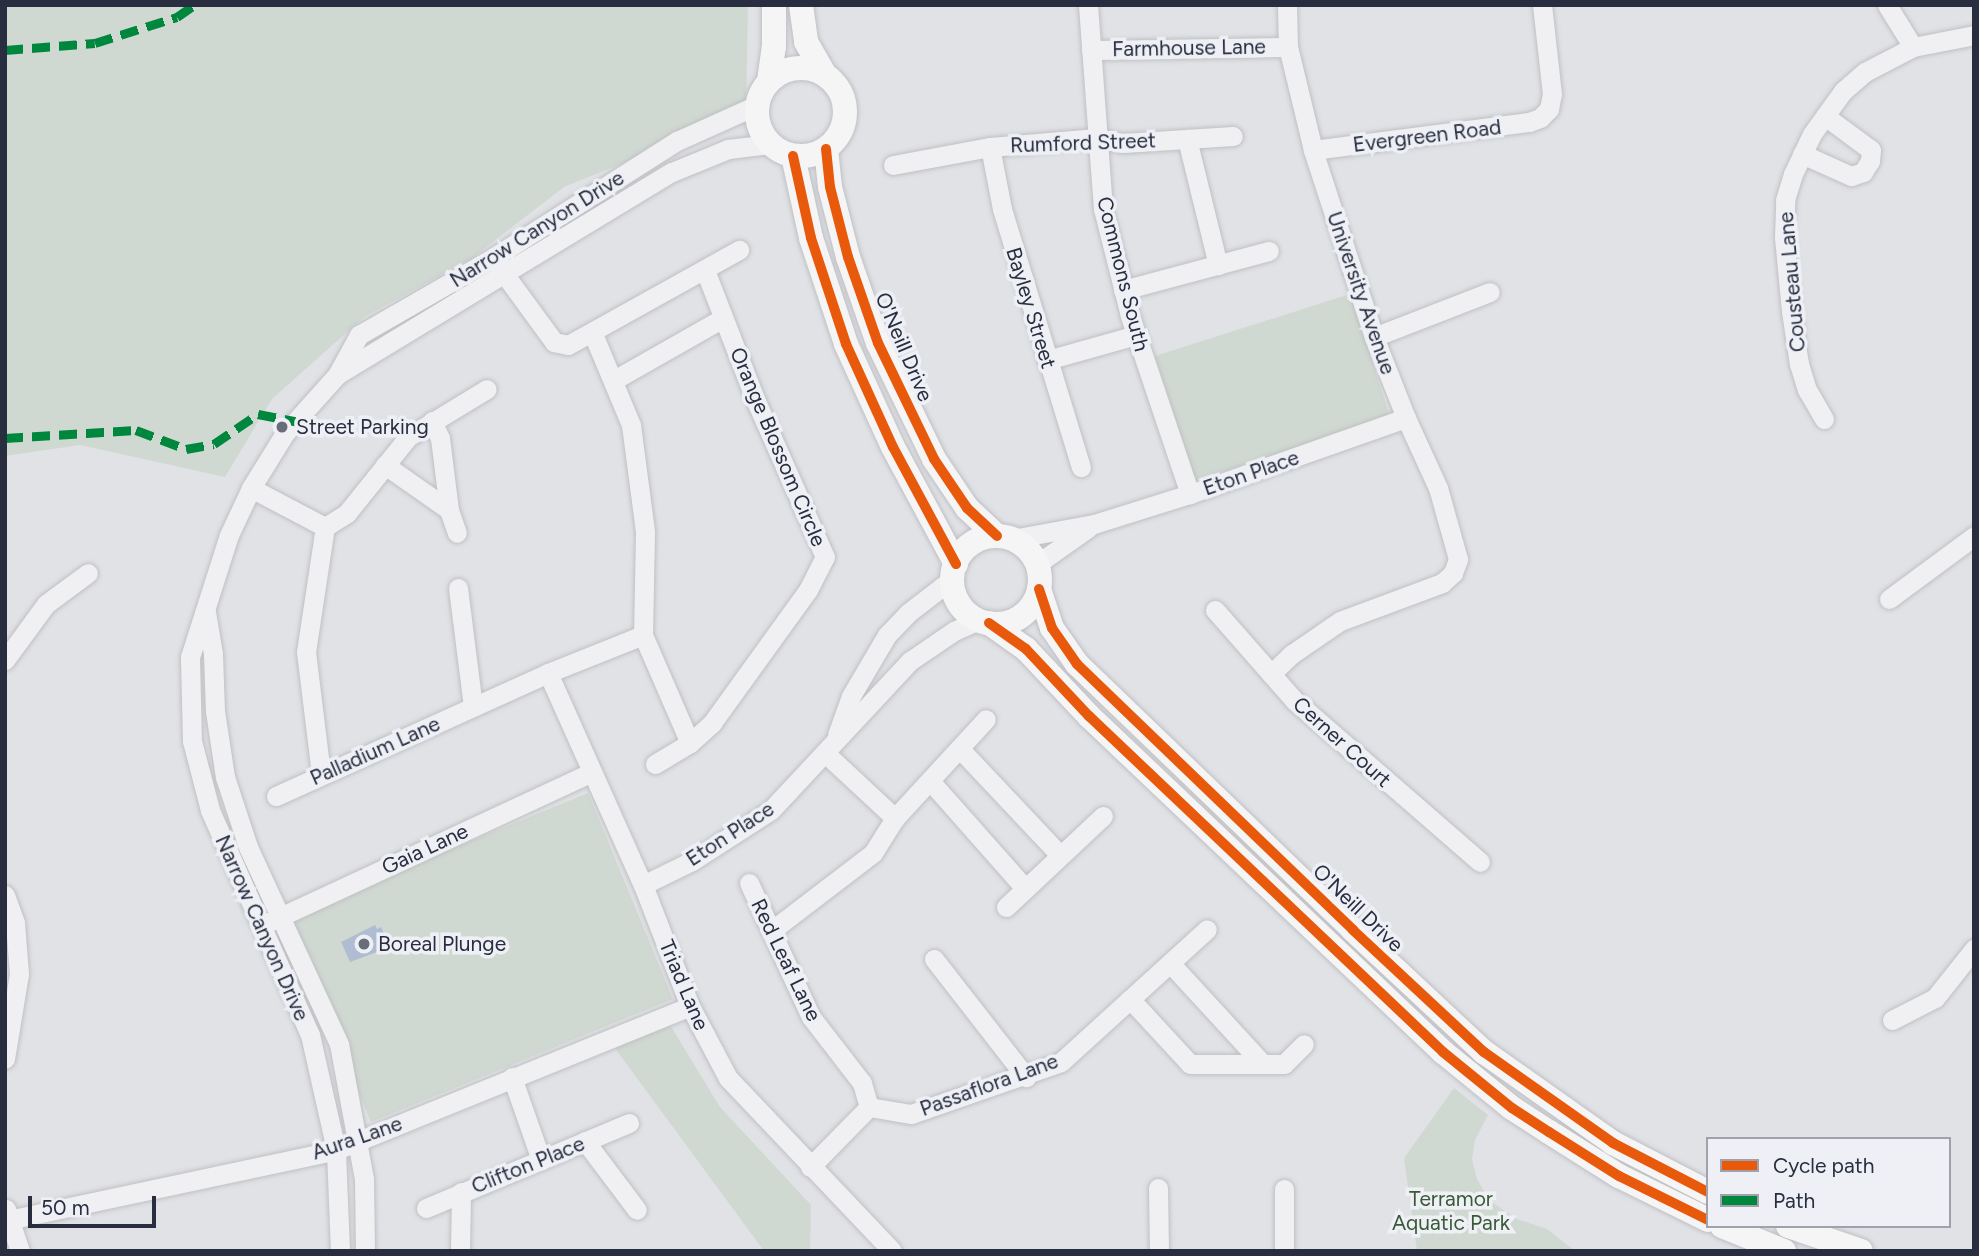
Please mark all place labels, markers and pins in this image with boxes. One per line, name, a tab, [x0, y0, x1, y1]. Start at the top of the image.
place label: Street Parking	[296, 414, 429, 440]
marker: Street Parking	[274, 419, 290, 435]
place label: Boreal Plunge	[378, 931, 506, 957]
marker: Boreal Plunge	[356, 936, 372, 952]

